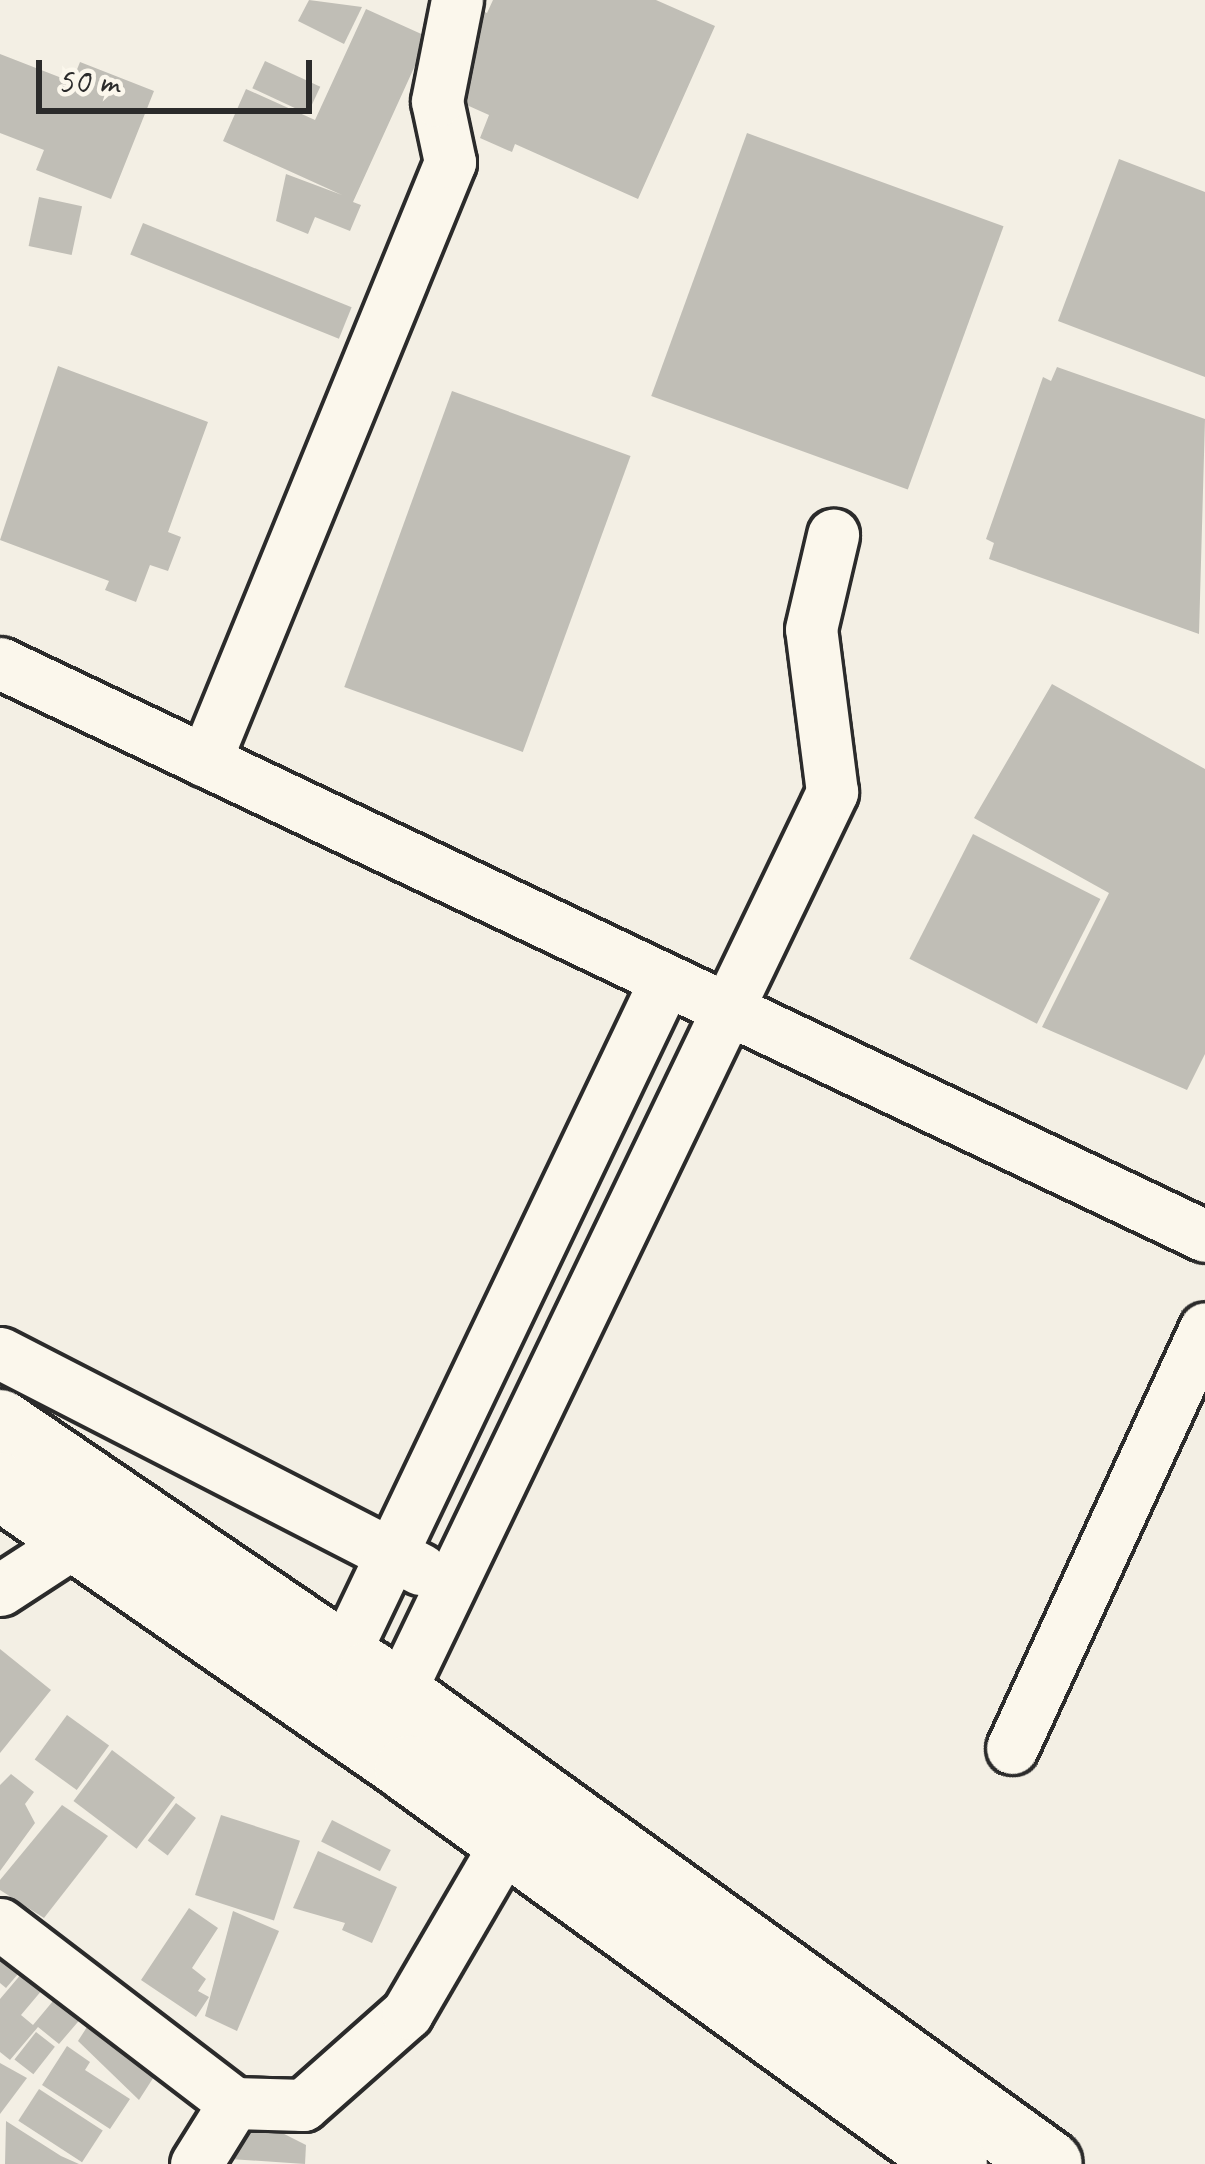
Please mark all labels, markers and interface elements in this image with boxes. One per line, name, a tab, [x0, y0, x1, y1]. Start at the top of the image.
scale bar	[42, 36, 318, 110]
text: 50 m	[57, 58, 118, 104]

